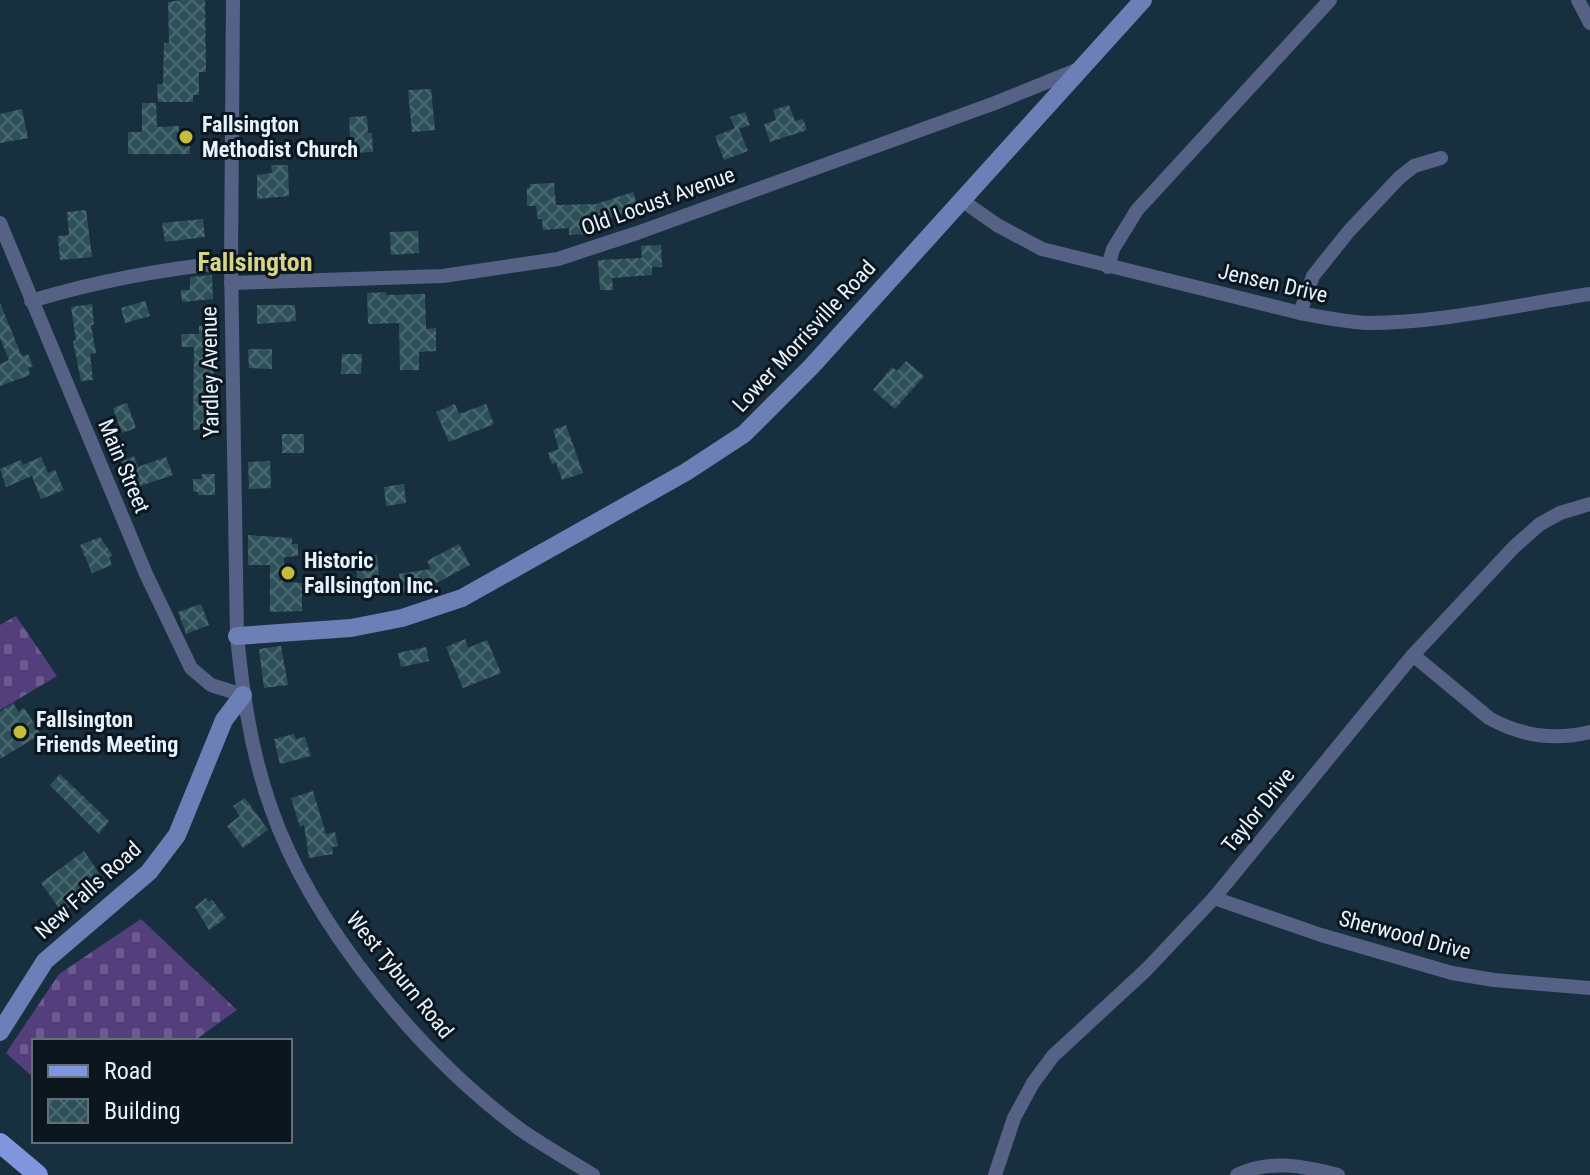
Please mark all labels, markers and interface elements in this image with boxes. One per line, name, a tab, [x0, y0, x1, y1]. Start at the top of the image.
place label: Fallsington Methodist Church	[202, 112, 358, 162]
marker: Fallsington Methodist Church	[177, 128, 195, 146]
street label: Old Locust Avenue	[578, 162, 738, 240]
district label: Fallsington	[198, 247, 312, 277]
street label: Lower Morrisville Road	[727, 255, 881, 417]
street label: Jensen Drive	[1216, 258, 1330, 308]
street label: Yardley Avenue	[196, 306, 224, 438]
street label: Main Street	[93, 415, 155, 517]
place label: Historic Fallsington Inc.	[304, 548, 440, 598]
marker: Historic Fallsington Inc.	[279, 564, 297, 582]
place label: Fallsington Friends Meeting	[36, 707, 178, 757]
marker: Fallsington Friends Meeting	[11, 723, 29, 741]
street label: Taylor Drive	[1216, 763, 1300, 857]
street label: New Falls Road	[30, 836, 146, 944]
street label: Sherwood Drive	[1336, 905, 1474, 965]
street label: West Tyburn Road	[341, 907, 459, 1043]
legend	[32, 1039, 292, 1143]
text: Road	[104, 1057, 152, 1085]
text: Building	[104, 1097, 181, 1125]

